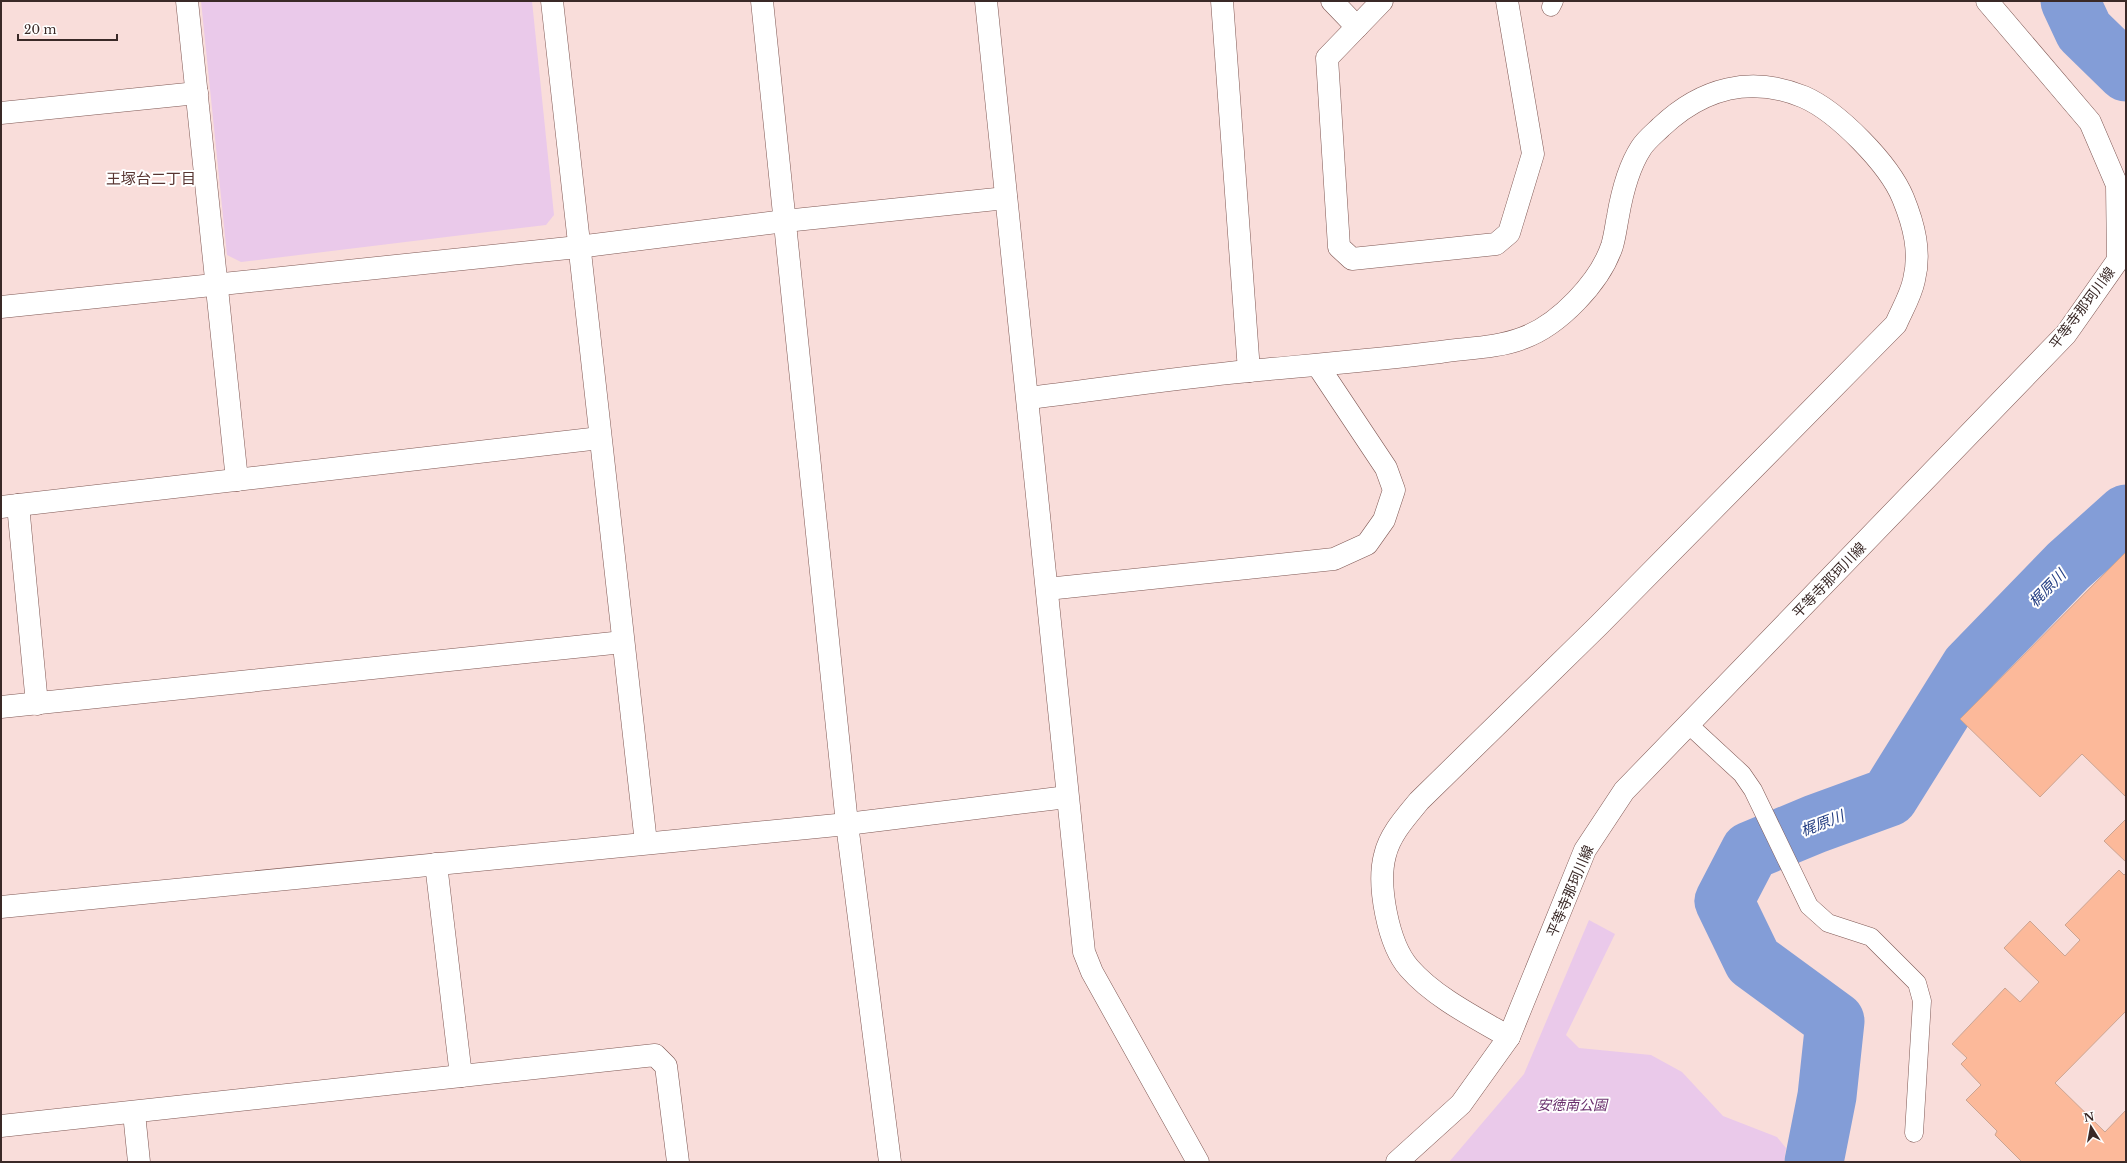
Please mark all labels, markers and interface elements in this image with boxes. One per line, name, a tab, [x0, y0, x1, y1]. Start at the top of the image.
scale bar	[18, 16, 117, 42]
text: 20 m	[24, 22, 56, 37]
district label: 王塚台二丁目	[106, 169, 196, 188]
street label: 平等寺那珂川線	[2045, 263, 2119, 353]
street label: 平等寺那珂川線	[1788, 539, 1870, 621]
water label: 梶原川	[2025, 564, 2071, 611]
water label: 梶原川	[1798, 805, 1848, 840]
street label: 平等寺那珂川線	[1543, 842, 1597, 940]
park label: 安徳南公園	[1537, 1096, 1609, 1114]
north arrow	[2071, 1107, 2111, 1147]
text: N	[2083, 1109, 2096, 1125]

